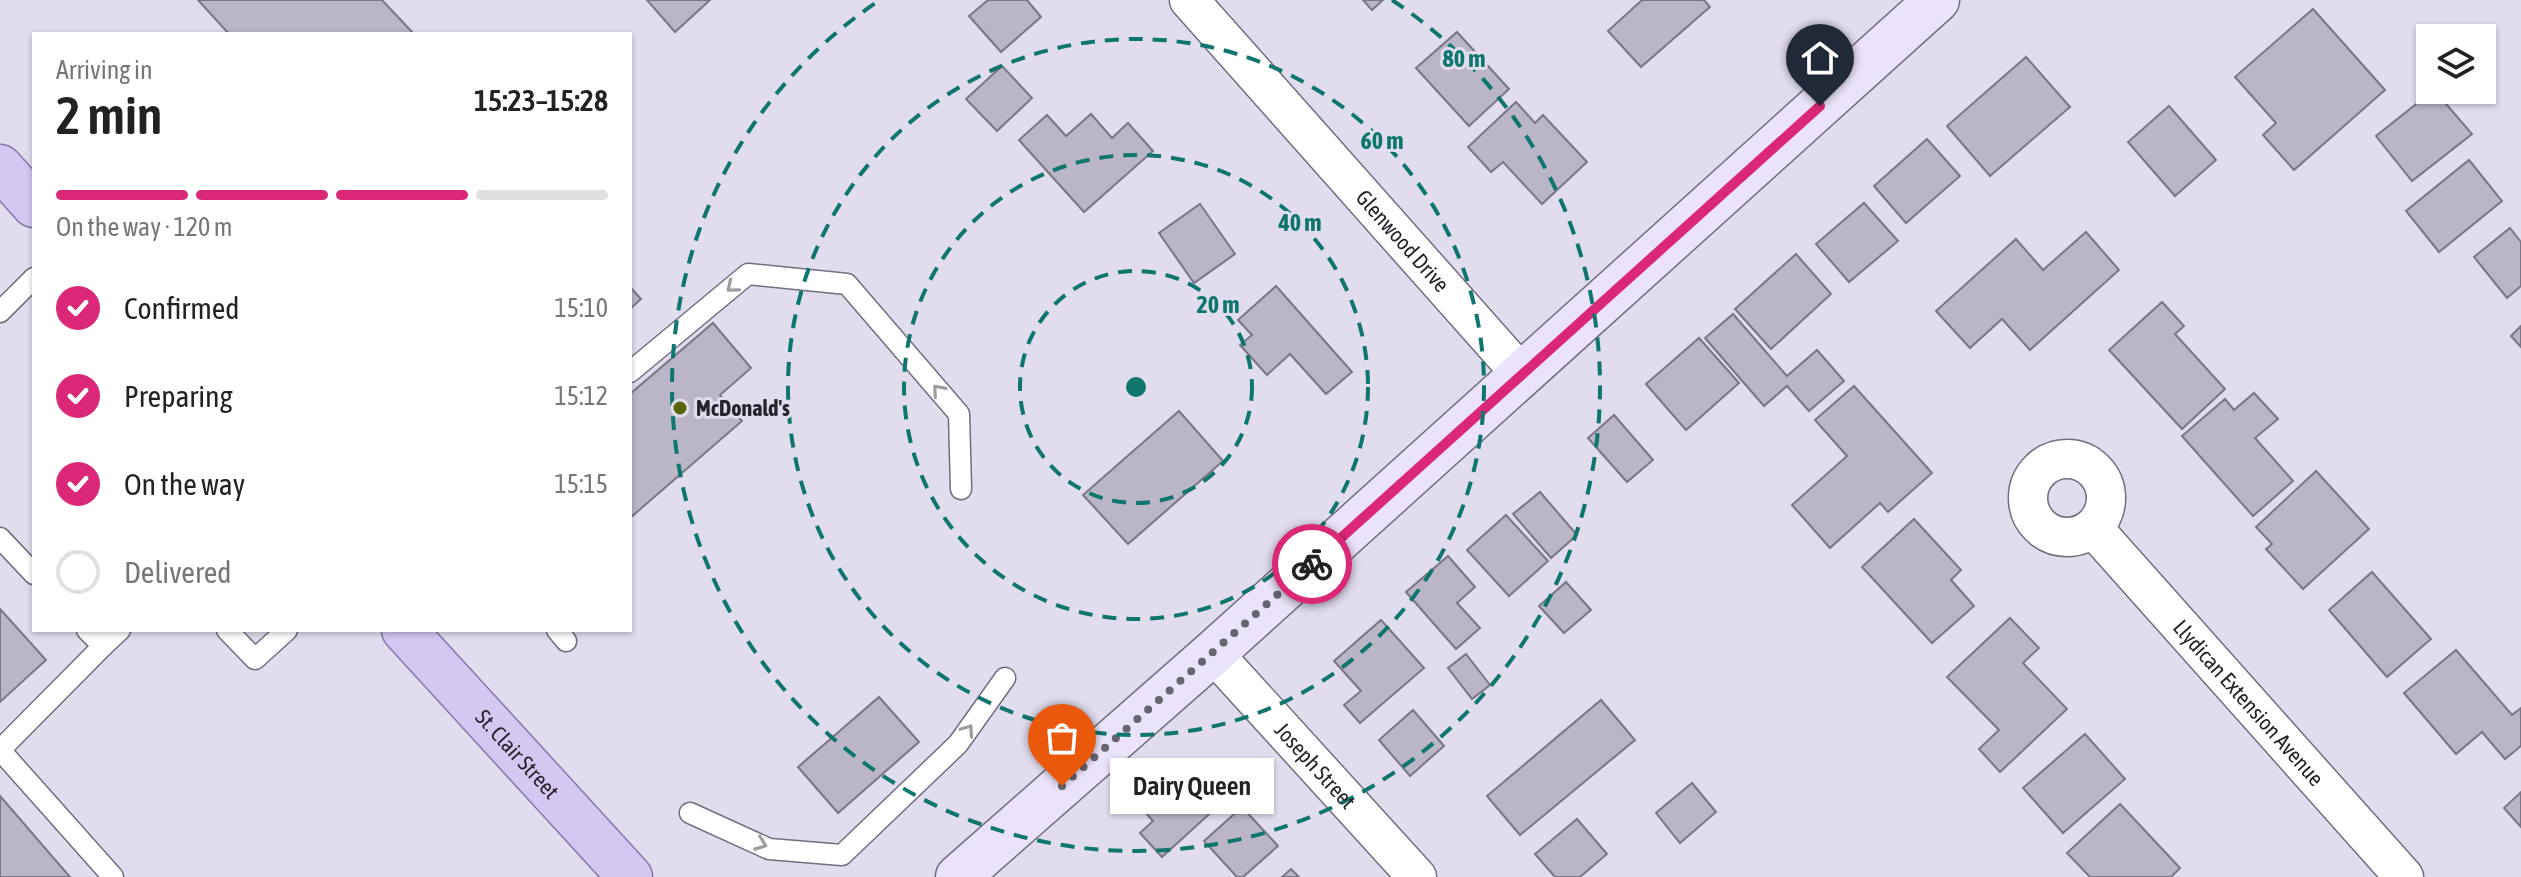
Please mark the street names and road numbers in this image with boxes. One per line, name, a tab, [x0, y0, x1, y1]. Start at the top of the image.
street label: Glenwood Drive	[1351, 184, 1455, 297]
street label: Llydican Extension Avenue	[2168, 614, 2329, 791]
street label: St. Clair Street	[470, 704, 565, 804]
street label: Joseph Street	[1270, 717, 1361, 814]

